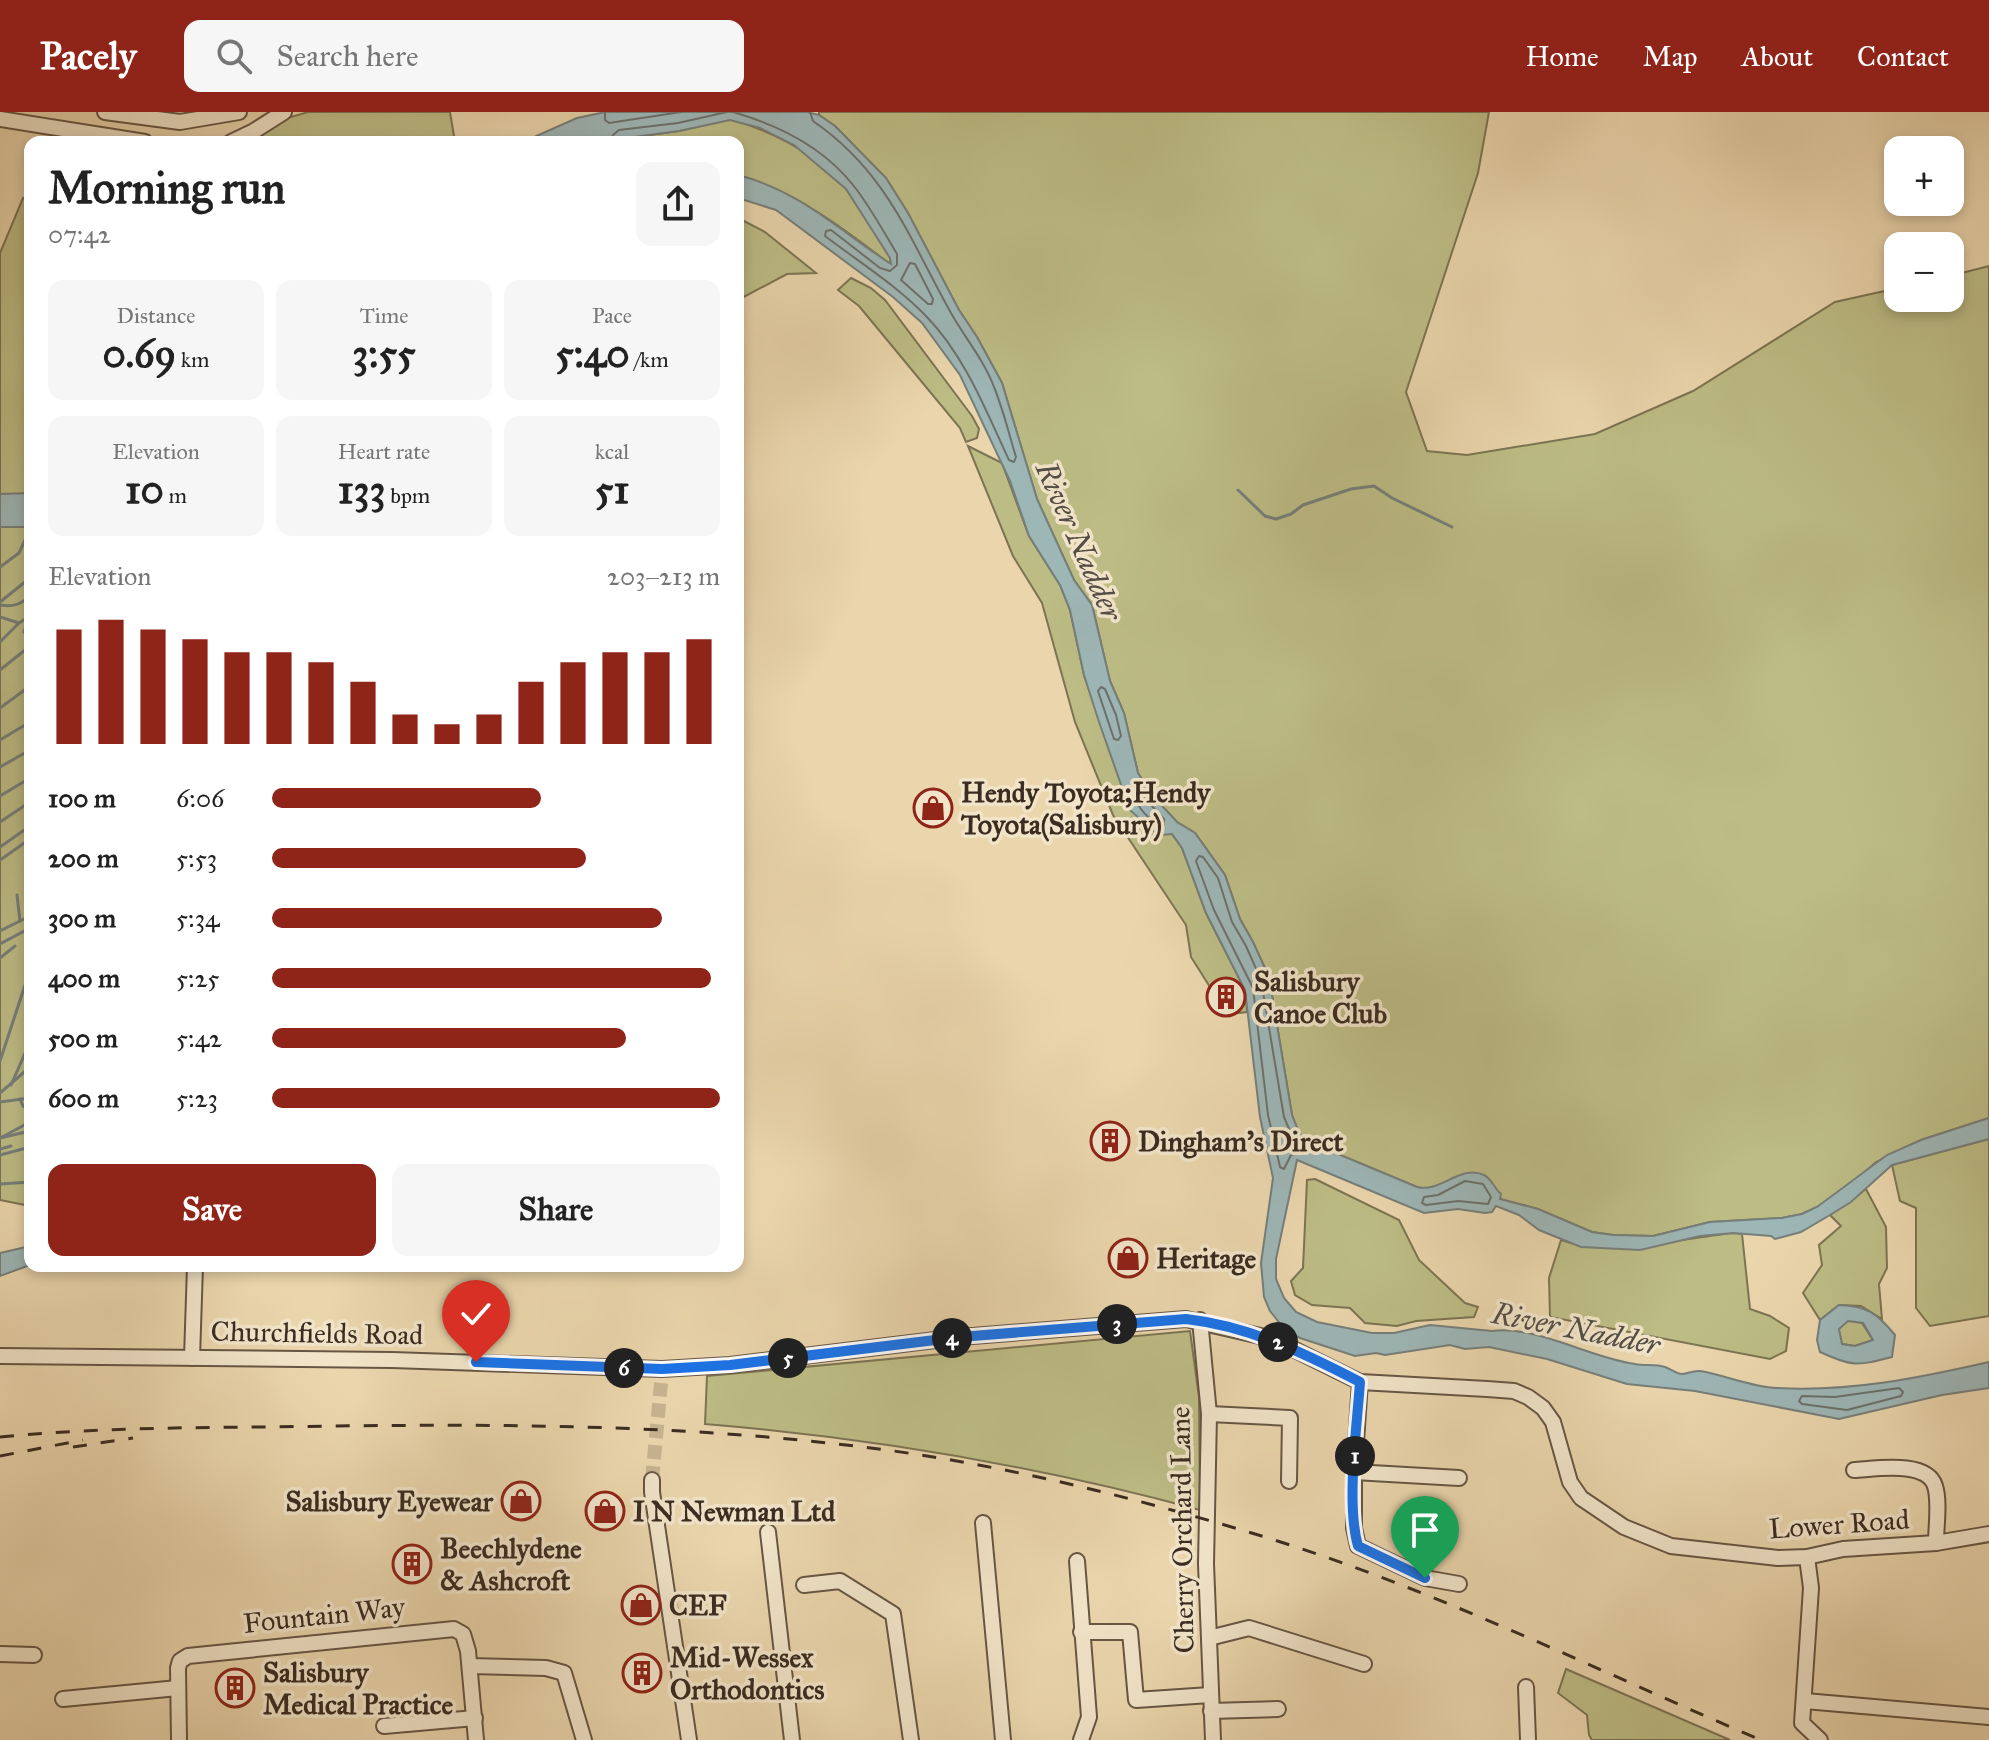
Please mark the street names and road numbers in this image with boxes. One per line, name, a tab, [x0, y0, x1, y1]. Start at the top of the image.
street label: Churchfields Road	[210, 1314, 424, 1352]
street label: Cherry Orchard Lane	[1162, 1406, 1202, 1654]
street label: Lower Road	[1768, 1502, 1910, 1546]
street label: Fountain Way	[241, 1589, 407, 1641]

